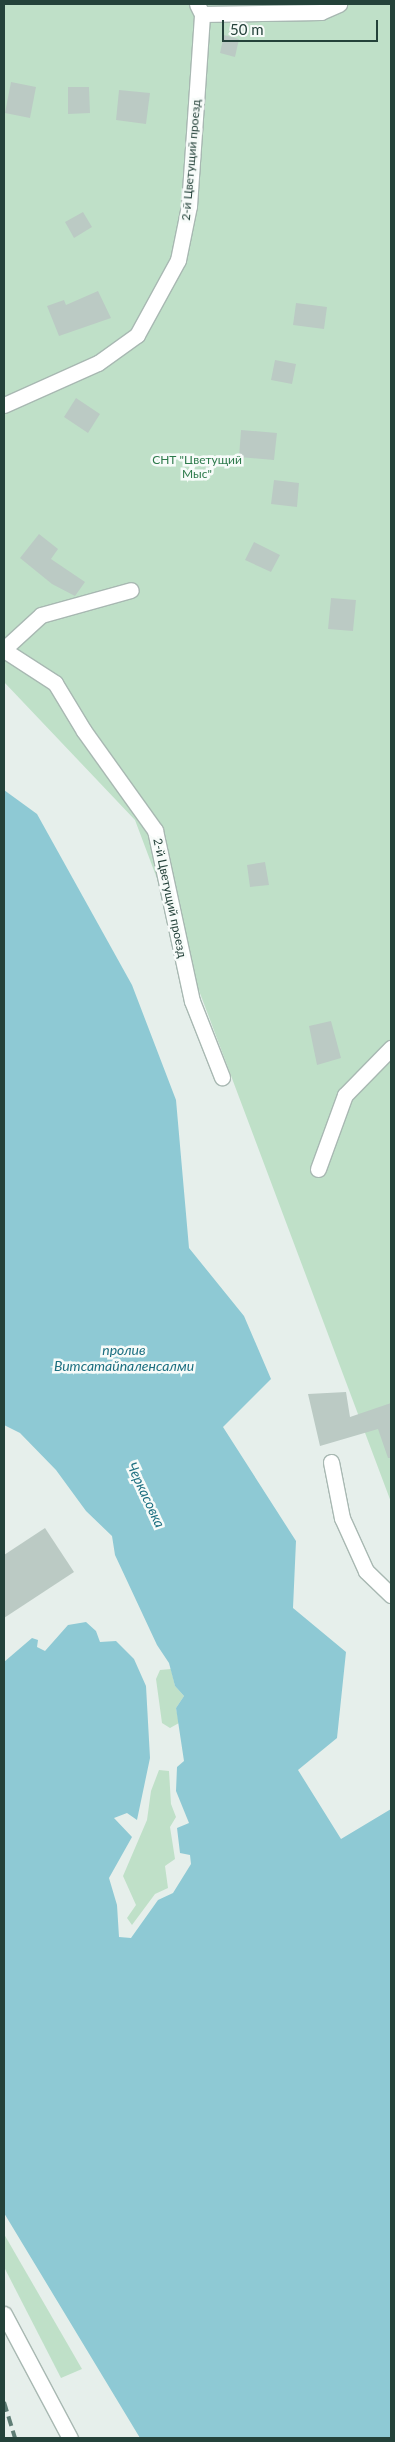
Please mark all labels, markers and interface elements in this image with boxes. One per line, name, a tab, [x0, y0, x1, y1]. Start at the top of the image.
scale bar	[225, 10, 381, 42]
text: 50 m	[230, 20, 264, 38]
street label: 2-й Цветущий проезд	[179, 99, 203, 221]
park label: СНТ "Цветущий Мыс"	[152, 453, 242, 481]
street label: 2-й Цветущий проезд	[150, 837, 190, 959]
water label: пролив Витсатайпаленсалми	[54, 1342, 194, 1374]
water label: Черкасовка	[124, 1460, 168, 1530]

